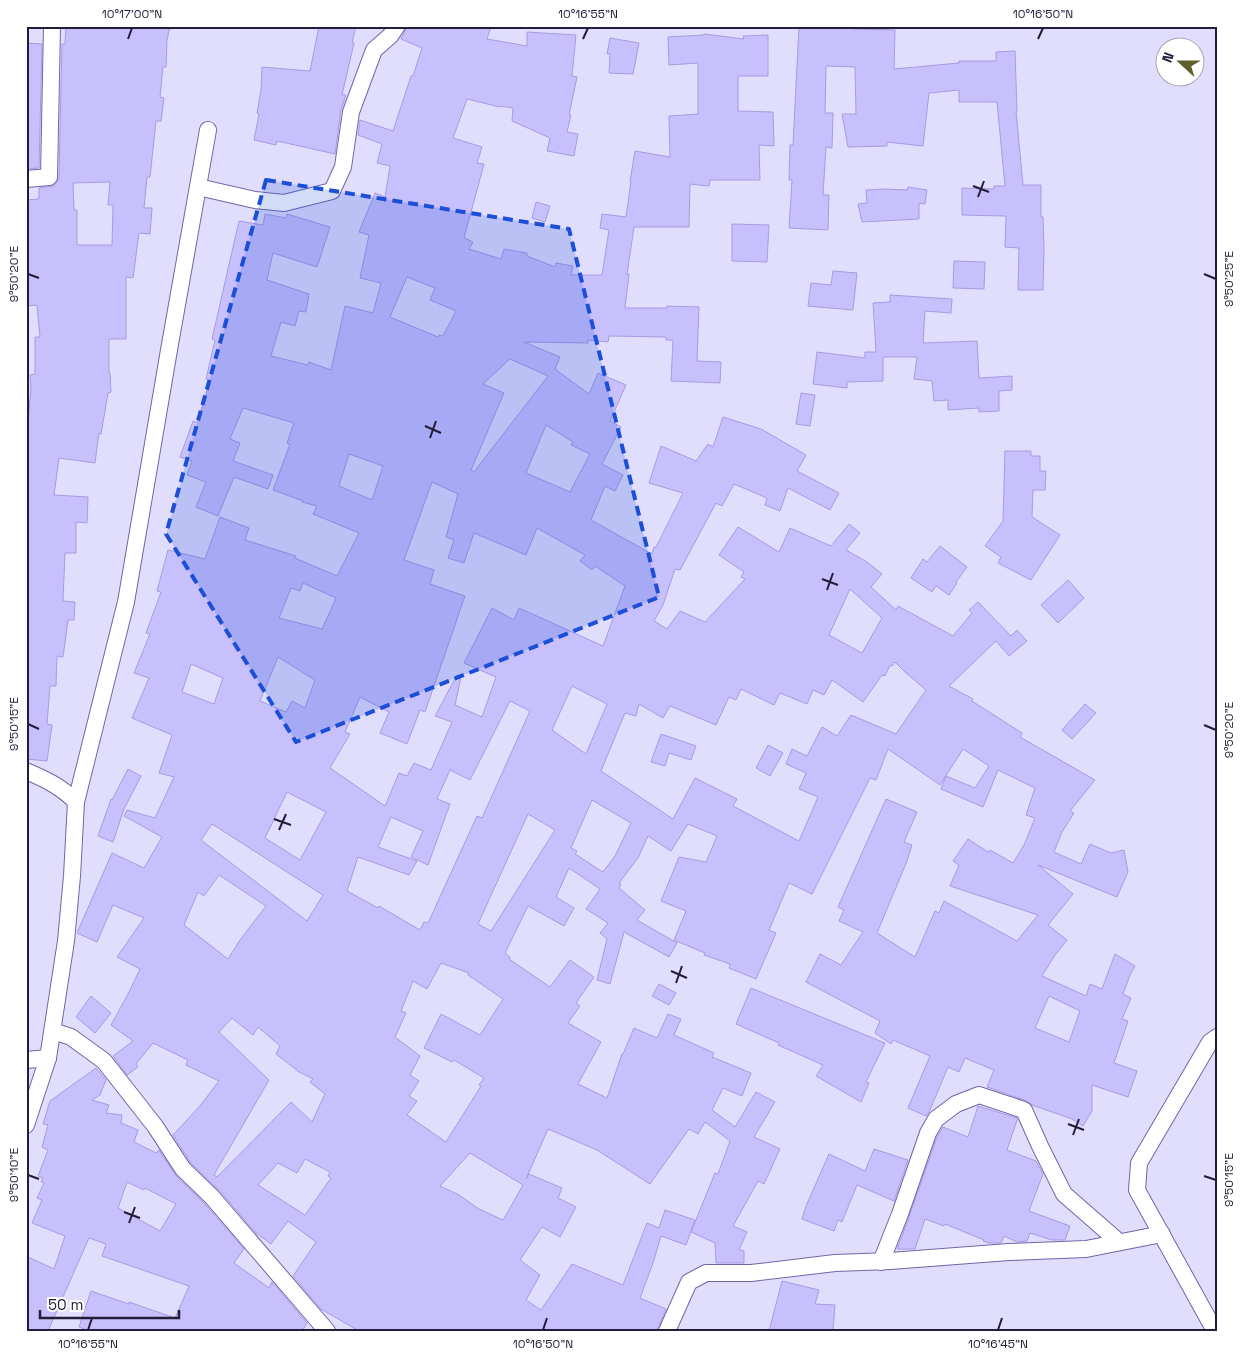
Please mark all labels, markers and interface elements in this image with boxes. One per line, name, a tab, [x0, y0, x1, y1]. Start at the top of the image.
text: 10°17'00"N	[102, 6, 162, 22]
text: 10°16'55"N	[558, 6, 618, 22]
text: 10°16'50"N	[1013, 6, 1073, 22]
north arrow	[1156, 38, 1206, 88]
text: N	[1158, 50, 1178, 65]
text: 9°50'20"E	[6, 245, 22, 302]
text: 9°50'25"E	[1221, 251, 1237, 307]
text: 9°50'15"E	[6, 697, 22, 751]
text: 9°50'20"E	[1221, 701, 1237, 758]
text: 9°50'10"E	[6, 1148, 22, 1202]
text: 9°50'15"E	[1221, 1153, 1237, 1207]
scale bar	[40, 1287, 179, 1319]
text: 50 m	[48, 1295, 83, 1314]
text: 10°16'55"N	[58, 1336, 118, 1352]
text: 10°16'50"N	[513, 1336, 573, 1352]
text: 10°16'45"N	[968, 1336, 1028, 1352]

